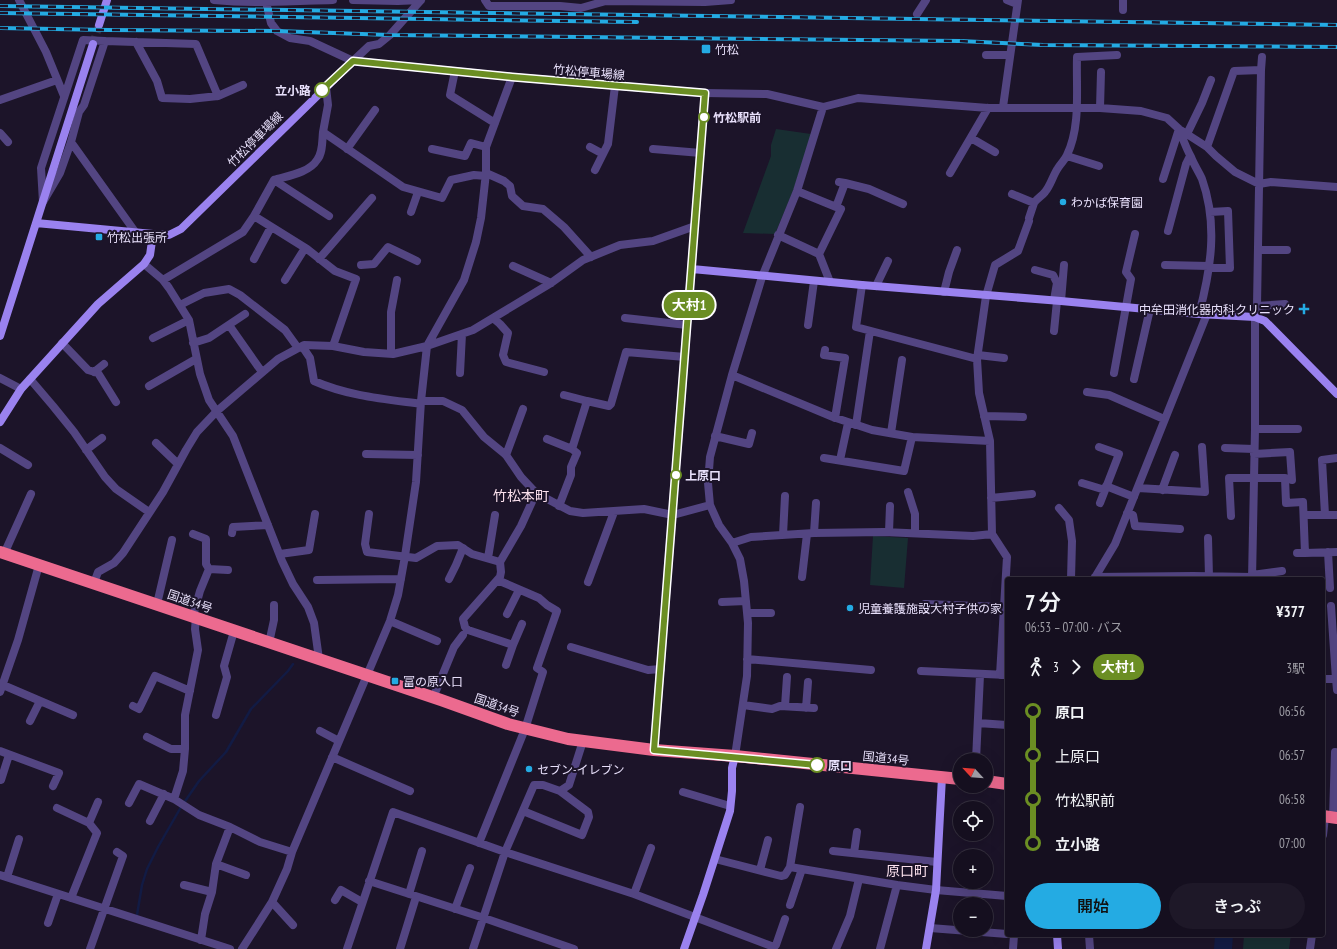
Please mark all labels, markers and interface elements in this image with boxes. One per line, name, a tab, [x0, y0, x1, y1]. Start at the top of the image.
place label: 竹松	[715, 42, 739, 57]
marker: 竹松	[700, 43, 712, 55]
street label: 竹松停車場線	[552, 61, 626, 83]
marker: 立小路	[314, 82, 330, 98]
place label: 立小路	[275, 83, 311, 98]
street label: 竹松停車場線	[224, 108, 286, 170]
place label: 竹松駅前	[713, 110, 761, 125]
marker: 竹松駅前	[698, 111, 710, 123]
place label: わかば保育園	[1071, 195, 1143, 210]
marker: わかば保育園	[1058, 197, 1068, 207]
place label: 竹松出張所	[107, 230, 167, 245]
marker: 竹松出張所	[94, 232, 104, 242]
line badge: 大村1	[666, 292, 712, 318]
text: 大村1	[672, 296, 706, 314]
place label: 中牟田消化器内科クリニック	[1139, 302, 1295, 317]
marker: 中牟田消化器内科クリニック	[1298, 303, 1310, 315]
place label: 上原口	[685, 468, 721, 483]
marker: 上原口	[670, 469, 682, 481]
district label: 竹松本町	[493, 487, 549, 505]
street label: 国道34号	[165, 586, 215, 616]
text: 7 分	[1025, 588, 1061, 616]
place label: 児童養護施設大村子供の家	[858, 601, 1002, 616]
text: ¥377	[1276, 602, 1305, 621]
marker: 児童養護施設大村子供の家	[845, 603, 855, 613]
text: 06:53 – 07:00 · バス	[1025, 619, 1123, 636]
icon: walk	[1025, 656, 1047, 678]
icon: forward	[1065, 656, 1087, 678]
text: 大村1	[1101, 658, 1136, 676]
text: 3	[1053, 659, 1059, 676]
text: 3駅	[1286, 660, 1305, 677]
place label: 富の原入口	[403, 674, 463, 689]
marker: 富の原入口	[390, 676, 400, 686]
street label: 国道34号	[472, 690, 522, 720]
text: 原口	[1055, 703, 1085, 722]
text: 06:56	[1279, 703, 1305, 720]
text: 上原口	[1055, 747, 1100, 766]
text: 06:57	[1279, 747, 1305, 764]
street label: 国道34号	[862, 748, 910, 768]
north arrow	[953, 753, 993, 793]
map controls	[953, 753, 993, 937]
marker: 原口	[809, 757, 825, 773]
place label: 原口	[828, 758, 852, 773]
place label: セブン-イレブン	[537, 762, 625, 777]
marker: セブン-イレブン	[524, 764, 534, 774]
text: 竹松駅前	[1055, 791, 1115, 810]
text: 06:58	[1279, 791, 1305, 808]
button: locate	[953, 801, 993, 841]
text: 立小路	[1055, 835, 1100, 854]
text: 07:00	[1279, 835, 1305, 852]
button: +	[953, 849, 993, 889]
district label: 原口町	[886, 862, 928, 880]
button: 開始	[1025, 883, 1161, 929]
button: きっぷ	[1169, 883, 1305, 929]
button: −	[953, 897, 993, 937]

